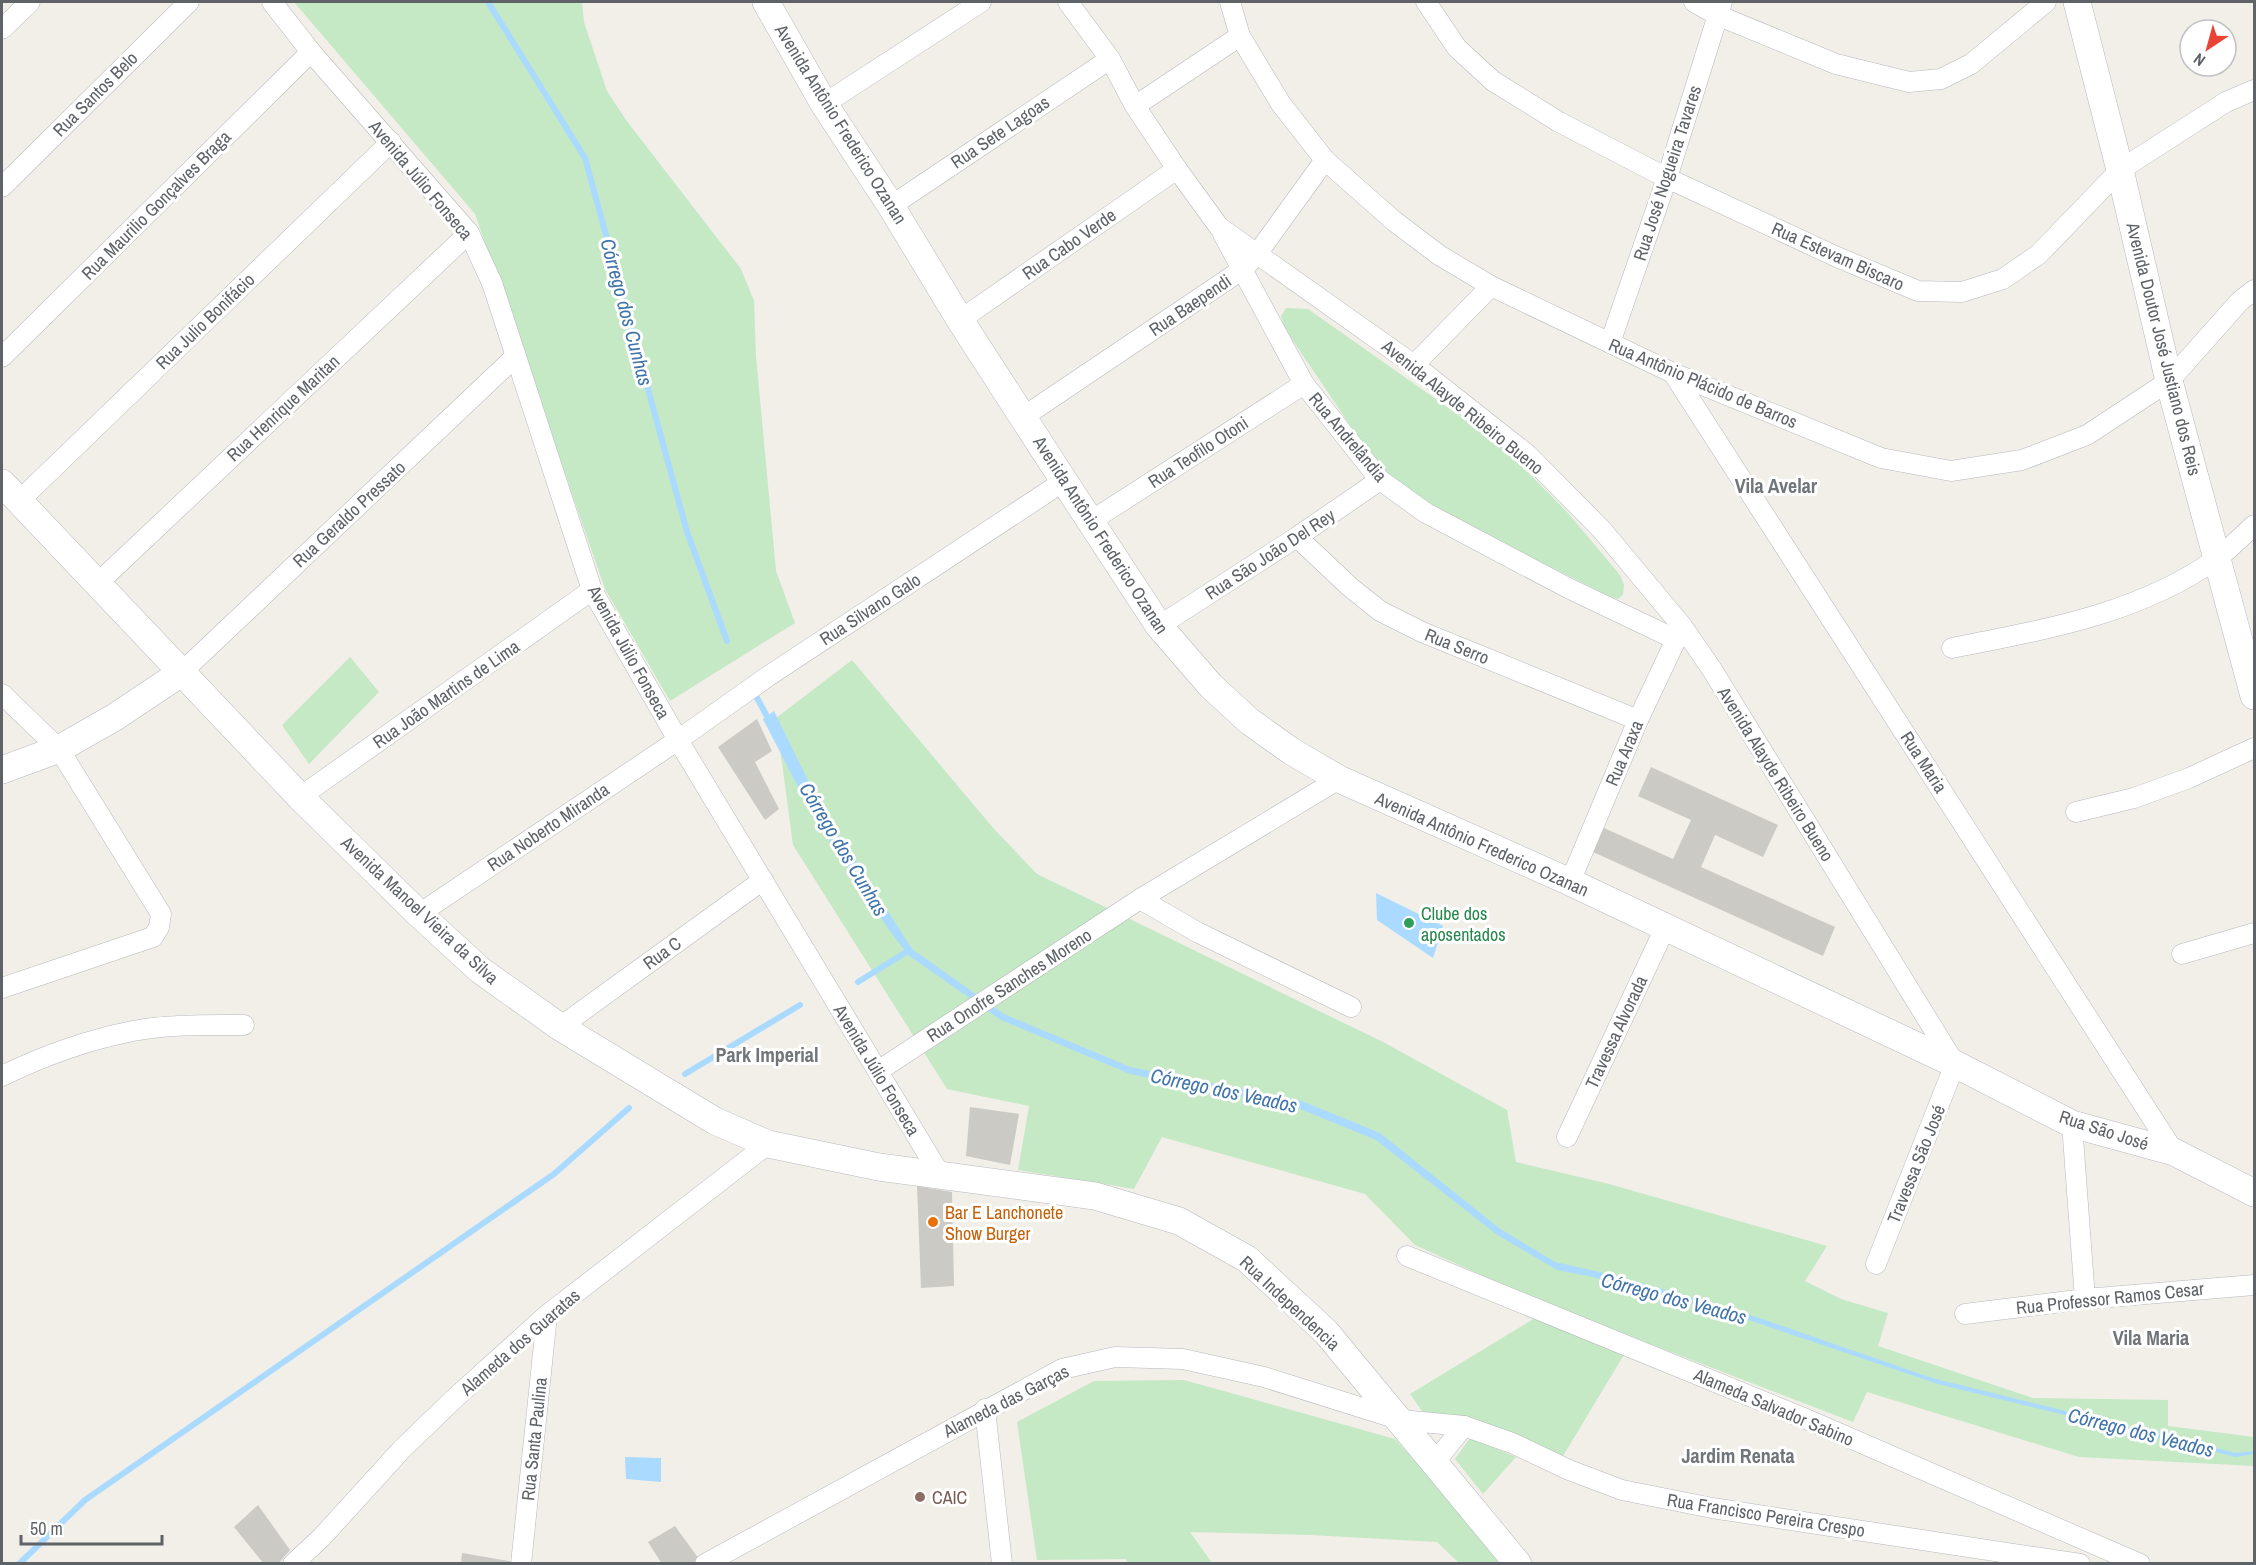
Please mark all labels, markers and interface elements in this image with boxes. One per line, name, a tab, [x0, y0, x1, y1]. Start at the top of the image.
north arrow	[2178, 18, 2238, 78]
street label: Avenida Antônio Frederico Ozanan	[769, 19, 913, 229]
street label: Rua Santos Belo	[47, 46, 143, 142]
text: N	[2189, 48, 2209, 72]
street label: Rua José Nogueira Tavares	[1627, 82, 1707, 264]
street label: Rua Sete Lagoas	[946, 90, 1054, 174]
street label: Avenida Júlio Fonseca	[363, 114, 479, 245]
street label: Rua Maurilio Gonçalves Braga	[76, 125, 236, 285]
street label: Rua Cabo Verde	[1017, 202, 1121, 286]
street label: Rua Estevam Biscaro	[1768, 216, 1908, 296]
street label: Avenida Doutor José Justiano dos Reis	[2120, 219, 2208, 478]
water label: Córrego dos Cunhas	[594, 235, 660, 389]
street label: Rua Julio Bonifácio	[150, 267, 260, 375]
street label: Rua Baependi	[1144, 268, 1236, 342]
street label: Rua Antônio Plácido de Barros	[1605, 332, 1801, 434]
street label: Avenida Alayde Ribeiro Bueno	[1376, 333, 1549, 480]
street label: Rua Henrique Maritan	[221, 349, 345, 467]
street label: Rua Andrelândia	[1303, 387, 1393, 487]
street label: Rua Teofilo Otoni	[1143, 410, 1253, 494]
street label: Avenida Antônio Frederico Ozanan	[1027, 430, 1174, 639]
street label: Rua Geraldo Pressato	[287, 455, 411, 573]
district label: Vila Avelar	[1735, 472, 1818, 499]
street label: Rua São João Del Rey	[1200, 502, 1340, 605]
street label: Rua Silvano Galo	[815, 567, 925, 651]
street label: Avenida Júlio Fonseca	[581, 580, 676, 723]
street label: Rua Serro	[1421, 622, 1493, 670]
street label: Rua João Martins de Lima	[368, 634, 524, 754]
street label: Avenida Alayde Ribeiro Bueno	[1711, 681, 1840, 866]
street label: Rua Araxa	[1599, 716, 1649, 790]
street label: Rua Maria	[1895, 726, 1953, 798]
street label: Rua Noberto Miranda	[482, 777, 614, 877]
water label: Córrego dos Cunhas	[793, 777, 895, 921]
street label: Avenida Antônio Frederico Ozanan	[1370, 785, 1593, 902]
street label: Avenida Manoel Vieira da Silva	[335, 830, 504, 990]
place label: Clube dos aposentados	[1421, 901, 1506, 947]
marker: Clube dos aposentados	[1402, 916, 1416, 930]
street label: Rua Onofre Sanches Moreno	[922, 922, 1096, 1048]
street label: Rua C	[638, 931, 686, 975]
street label: Travessa Alvorada	[1579, 972, 1653, 1092]
street label: Avenida Júlio Fonseca	[827, 999, 926, 1140]
district label: Park Imperial	[715, 1041, 819, 1068]
water label: Córrego dos Veados	[1148, 1061, 1300, 1119]
street label: Travessa São José	[1881, 1101, 1951, 1227]
street label: Rua São José	[2056, 1104, 2152, 1156]
place label: Bar E Lanchonete Show Burger	[945, 1200, 1063, 1246]
marker: Bar E Lanchonete Show Burger	[926, 1215, 940, 1229]
street label: Rua Independencia	[1234, 1250, 1346, 1356]
water label: Córrego dos Veados	[1598, 1266, 1750, 1330]
street label: Rua Professor Ramos Cesar	[2015, 1276, 2205, 1320]
street label: Alameda dos Guaratas	[454, 1283, 585, 1402]
district label: Vila Maria	[2113, 1324, 2189, 1351]
street label: Alameda das Garças	[938, 1359, 1073, 1444]
street label: Alameda Salvador Sabino	[1689, 1362, 1858, 1452]
street label: Rua Santa Paulina	[515, 1376, 553, 1502]
water label: Córrego dos Veados	[2065, 1401, 2217, 1463]
district label: Jardim Renata	[1681, 1442, 1795, 1469]
place label: CAIC	[932, 1485, 967, 1510]
street label: Rua Francisco Pereira Crespo	[1665, 1487, 1867, 1543]
marker: CAIC	[913, 1490, 927, 1504]
scale bar	[21, 1508, 162, 1546]
text: 50 m	[30, 1516, 63, 1541]

